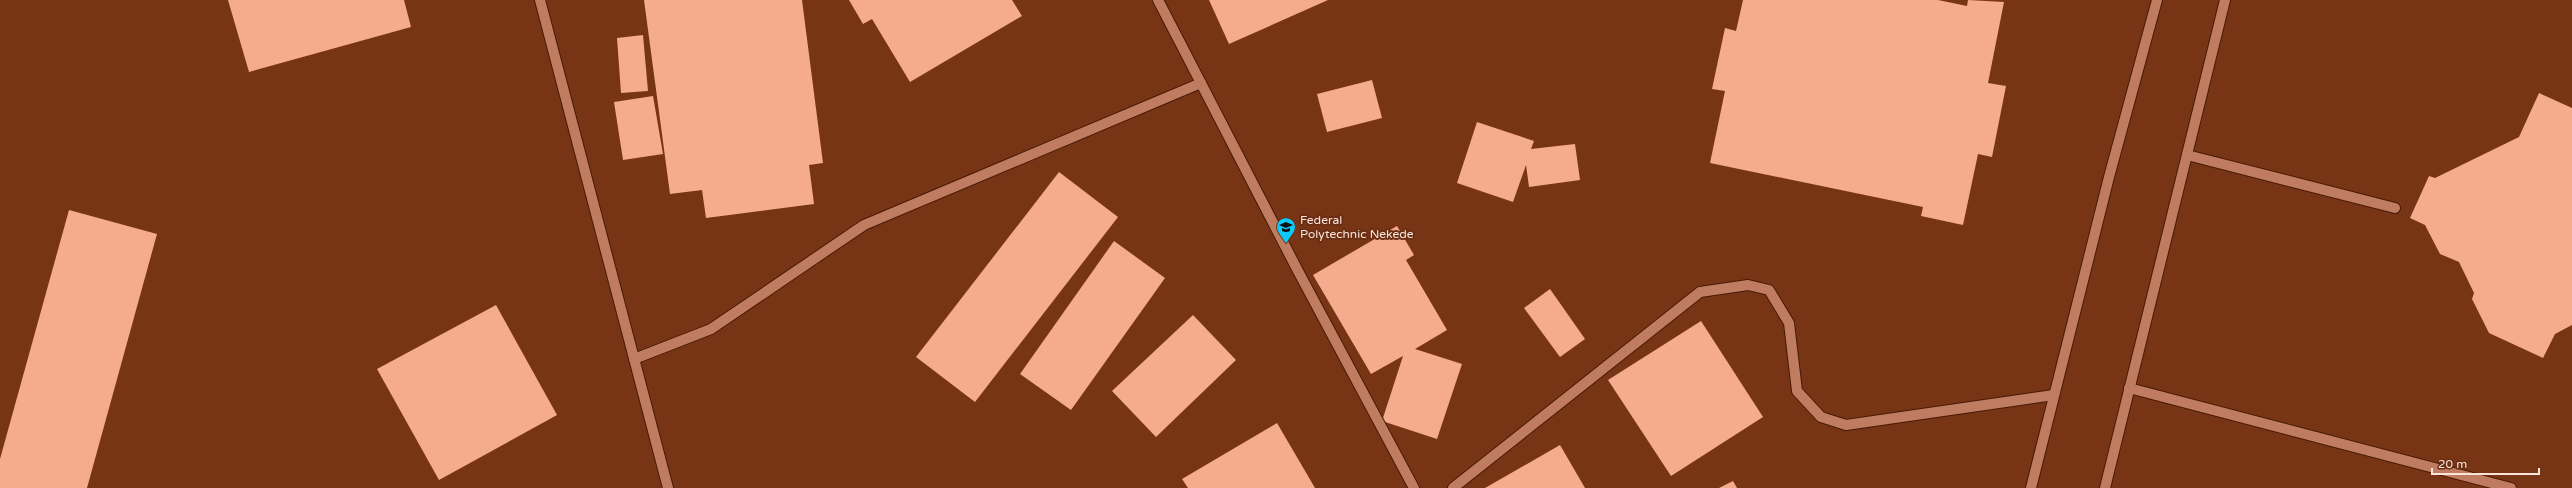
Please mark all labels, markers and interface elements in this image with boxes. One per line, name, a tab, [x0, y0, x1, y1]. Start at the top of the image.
place label: Federal Polytechnic Nekede	[1300, 213, 1414, 241]
school or university icon: Federal Polytechnic Nekede	[1275, 216, 1297, 244]
scale bar	[2432, 450, 2539, 476]
text: 20 m	[2438, 457, 2467, 471]

